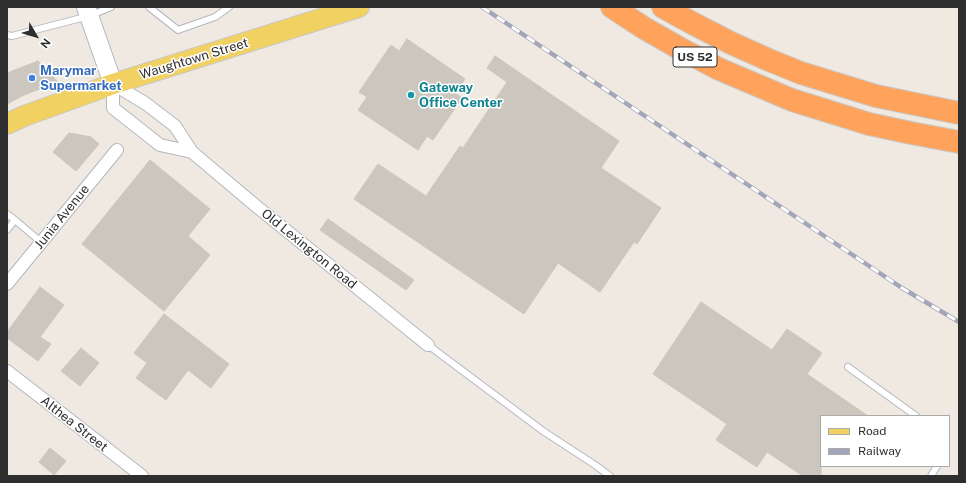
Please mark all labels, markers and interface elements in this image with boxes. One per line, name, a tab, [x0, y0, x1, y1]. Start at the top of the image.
north arrow	[16, 16, 56, 56]
street label: Waughtown Street	[138, 35, 250, 83]
text: N	[38, 36, 53, 50]
road number: US 52	[673, 47, 717, 67]
place label: Marymar Supermarket	[40, 63, 122, 94]
marker: Marymar Supermarket	[27, 73, 37, 83]
place label: Gateway Office Center	[419, 80, 502, 111]
marker: Gateway Office Center	[406, 90, 416, 100]
street label: Junia Avenue	[31, 182, 93, 252]
street label: Old Lexington Road	[258, 206, 360, 292]
street label: Althea Street	[37, 393, 111, 455]
legend	[820, 415, 950, 467]
text: Road	[858, 424, 886, 438]
text: Railway	[858, 444, 901, 458]

